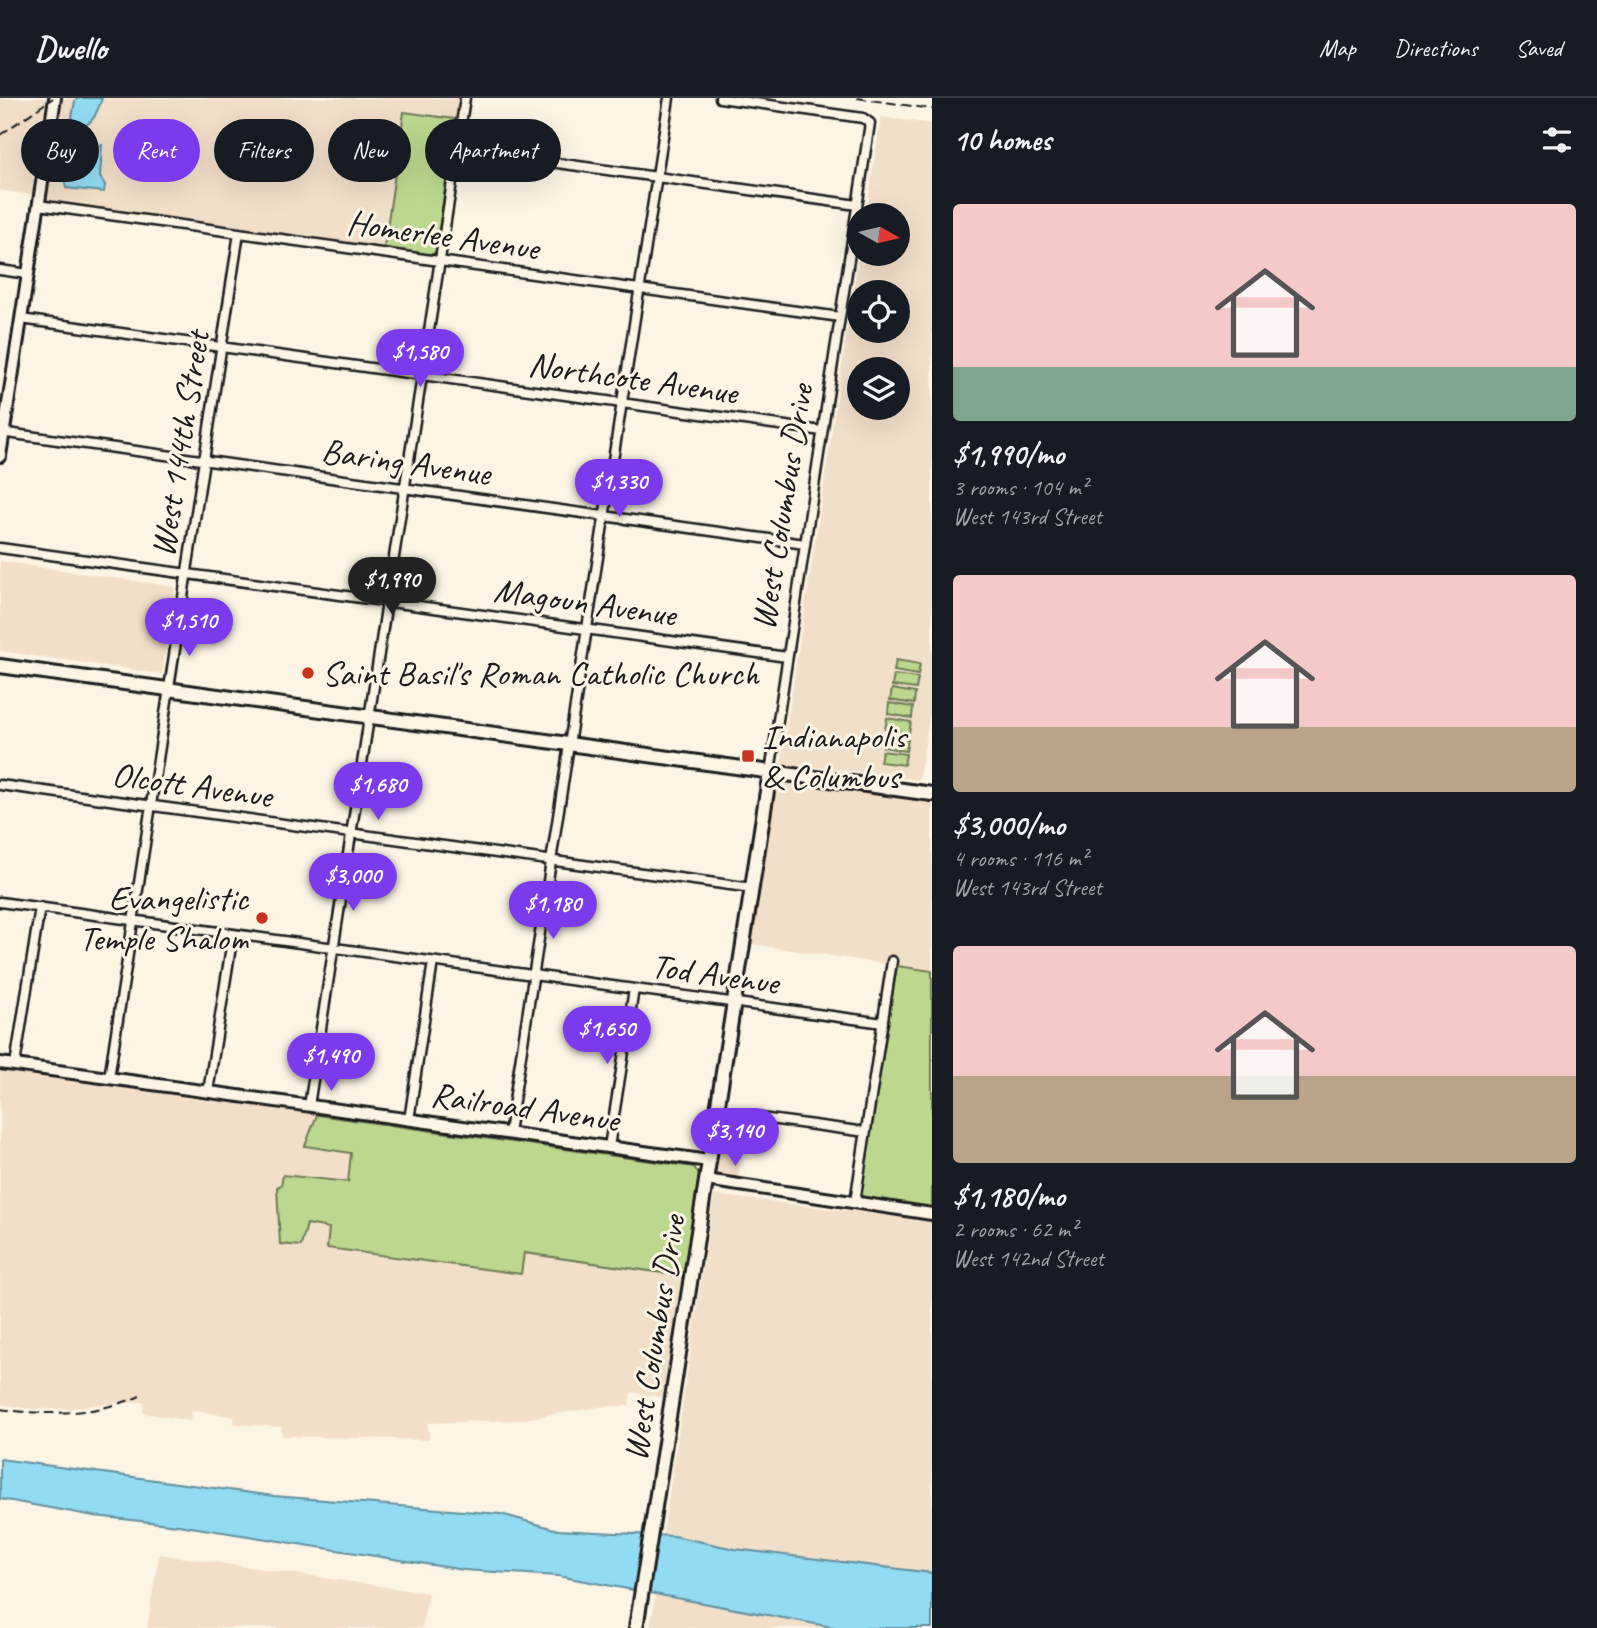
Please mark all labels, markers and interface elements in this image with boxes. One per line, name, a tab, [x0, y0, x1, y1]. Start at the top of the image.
text: Dwello	[35, 27, 107, 69]
text: Map	[1319, 33, 1356, 63]
text: Directions	[1394, 33, 1477, 63]
text: Saved	[1515, 33, 1562, 63]
chip: Buy	[21, 119, 99, 182]
chip: Rent	[113, 119, 200, 182]
chip: Filters	[214, 119, 314, 182]
chip: New	[328, 119, 411, 182]
chip: Apartment	[425, 119, 561, 182]
text: 10 homes	[953, 121, 1051, 159]
icon: filters	[1538, 121, 1576, 159]
street label: Homerlee Avenue	[344, 199, 544, 271]
north arrow	[847, 203, 910, 266]
map controls	[847, 203, 910, 420]
icon: home	[1202, 250, 1328, 376]
button: locate	[847, 280, 910, 343]
street label: West 144th Street	[140, 325, 221, 560]
pin: $1,580	[363, 330, 477, 389]
text: $1,580	[392, 337, 448, 366]
street label: Northcote Avenue	[526, 341, 743, 415]
button: layers	[847, 357, 910, 420]
street label: West Columbus Drive	[740, 378, 824, 633]
street label: Baring Avenue	[319, 428, 496, 496]
text: $1,990/mo	[953, 435, 1064, 473]
pin: $1,330	[562, 460, 676, 519]
text: $1,330	[591, 467, 647, 496]
text: 3 rooms · 104 m²	[953, 473, 1088, 502]
text: West 143rd Street	[953, 502, 1102, 531]
pin: $1,990	[335, 558, 449, 617]
text: $1,990	[364, 565, 420, 594]
street label: Magoun Avenue	[491, 567, 681, 637]
pin: $1,510	[132, 598, 246, 658]
text: $1,510	[161, 606, 217, 635]
icon: home	[1202, 621, 1328, 747]
place label: Saint Basil's Roman Catholic Church	[322, 651, 761, 696]
marker: Saint Basil's Roman Catholic Church	[300, 665, 316, 681]
place label: Indianapolis & Columbus	[762, 714, 909, 799]
marker: Indianapolis & Columbus	[740, 748, 756, 764]
street label: Olcott Avenue	[109, 752, 277, 819]
pin: $1,680	[321, 762, 435, 822]
text: $1,680	[350, 770, 406, 799]
text: $3,000/mo	[953, 806, 1065, 844]
text: 4 rooms · 116 m²	[953, 844, 1088, 873]
pin: $3,000	[296, 854, 410, 913]
text: $3,000	[325, 861, 381, 890]
text: West 143rd Street	[953, 873, 1102, 902]
place label: Evangelistic Temple Shalom	[79, 876, 250, 961]
pin: $1,180	[496, 882, 610, 941]
text: $1,180	[525, 889, 581, 918]
marker: Evangelistic Temple Shalom	[254, 910, 270, 926]
street label: Tod Avenue	[648, 943, 784, 1006]
icon: home	[1202, 992, 1328, 1118]
pin: $1,650	[550, 1006, 664, 1066]
text: $1,650	[579, 1014, 635, 1043]
pin: $1,490	[274, 1034, 388, 1093]
text: $1,490	[303, 1041, 359, 1070]
street label: Railroad Avenue	[428, 1072, 624, 1143]
pin: $3,140	[678, 1108, 792, 1168]
text: $3,140	[707, 1116, 763, 1145]
text: $1,180/mo	[953, 1177, 1065, 1215]
street label: West Columbus Drive	[612, 1209, 696, 1464]
text: 2 rooms · 62 m²	[953, 1215, 1077, 1244]
text: West 142nd Street	[953, 1244, 1104, 1273]

